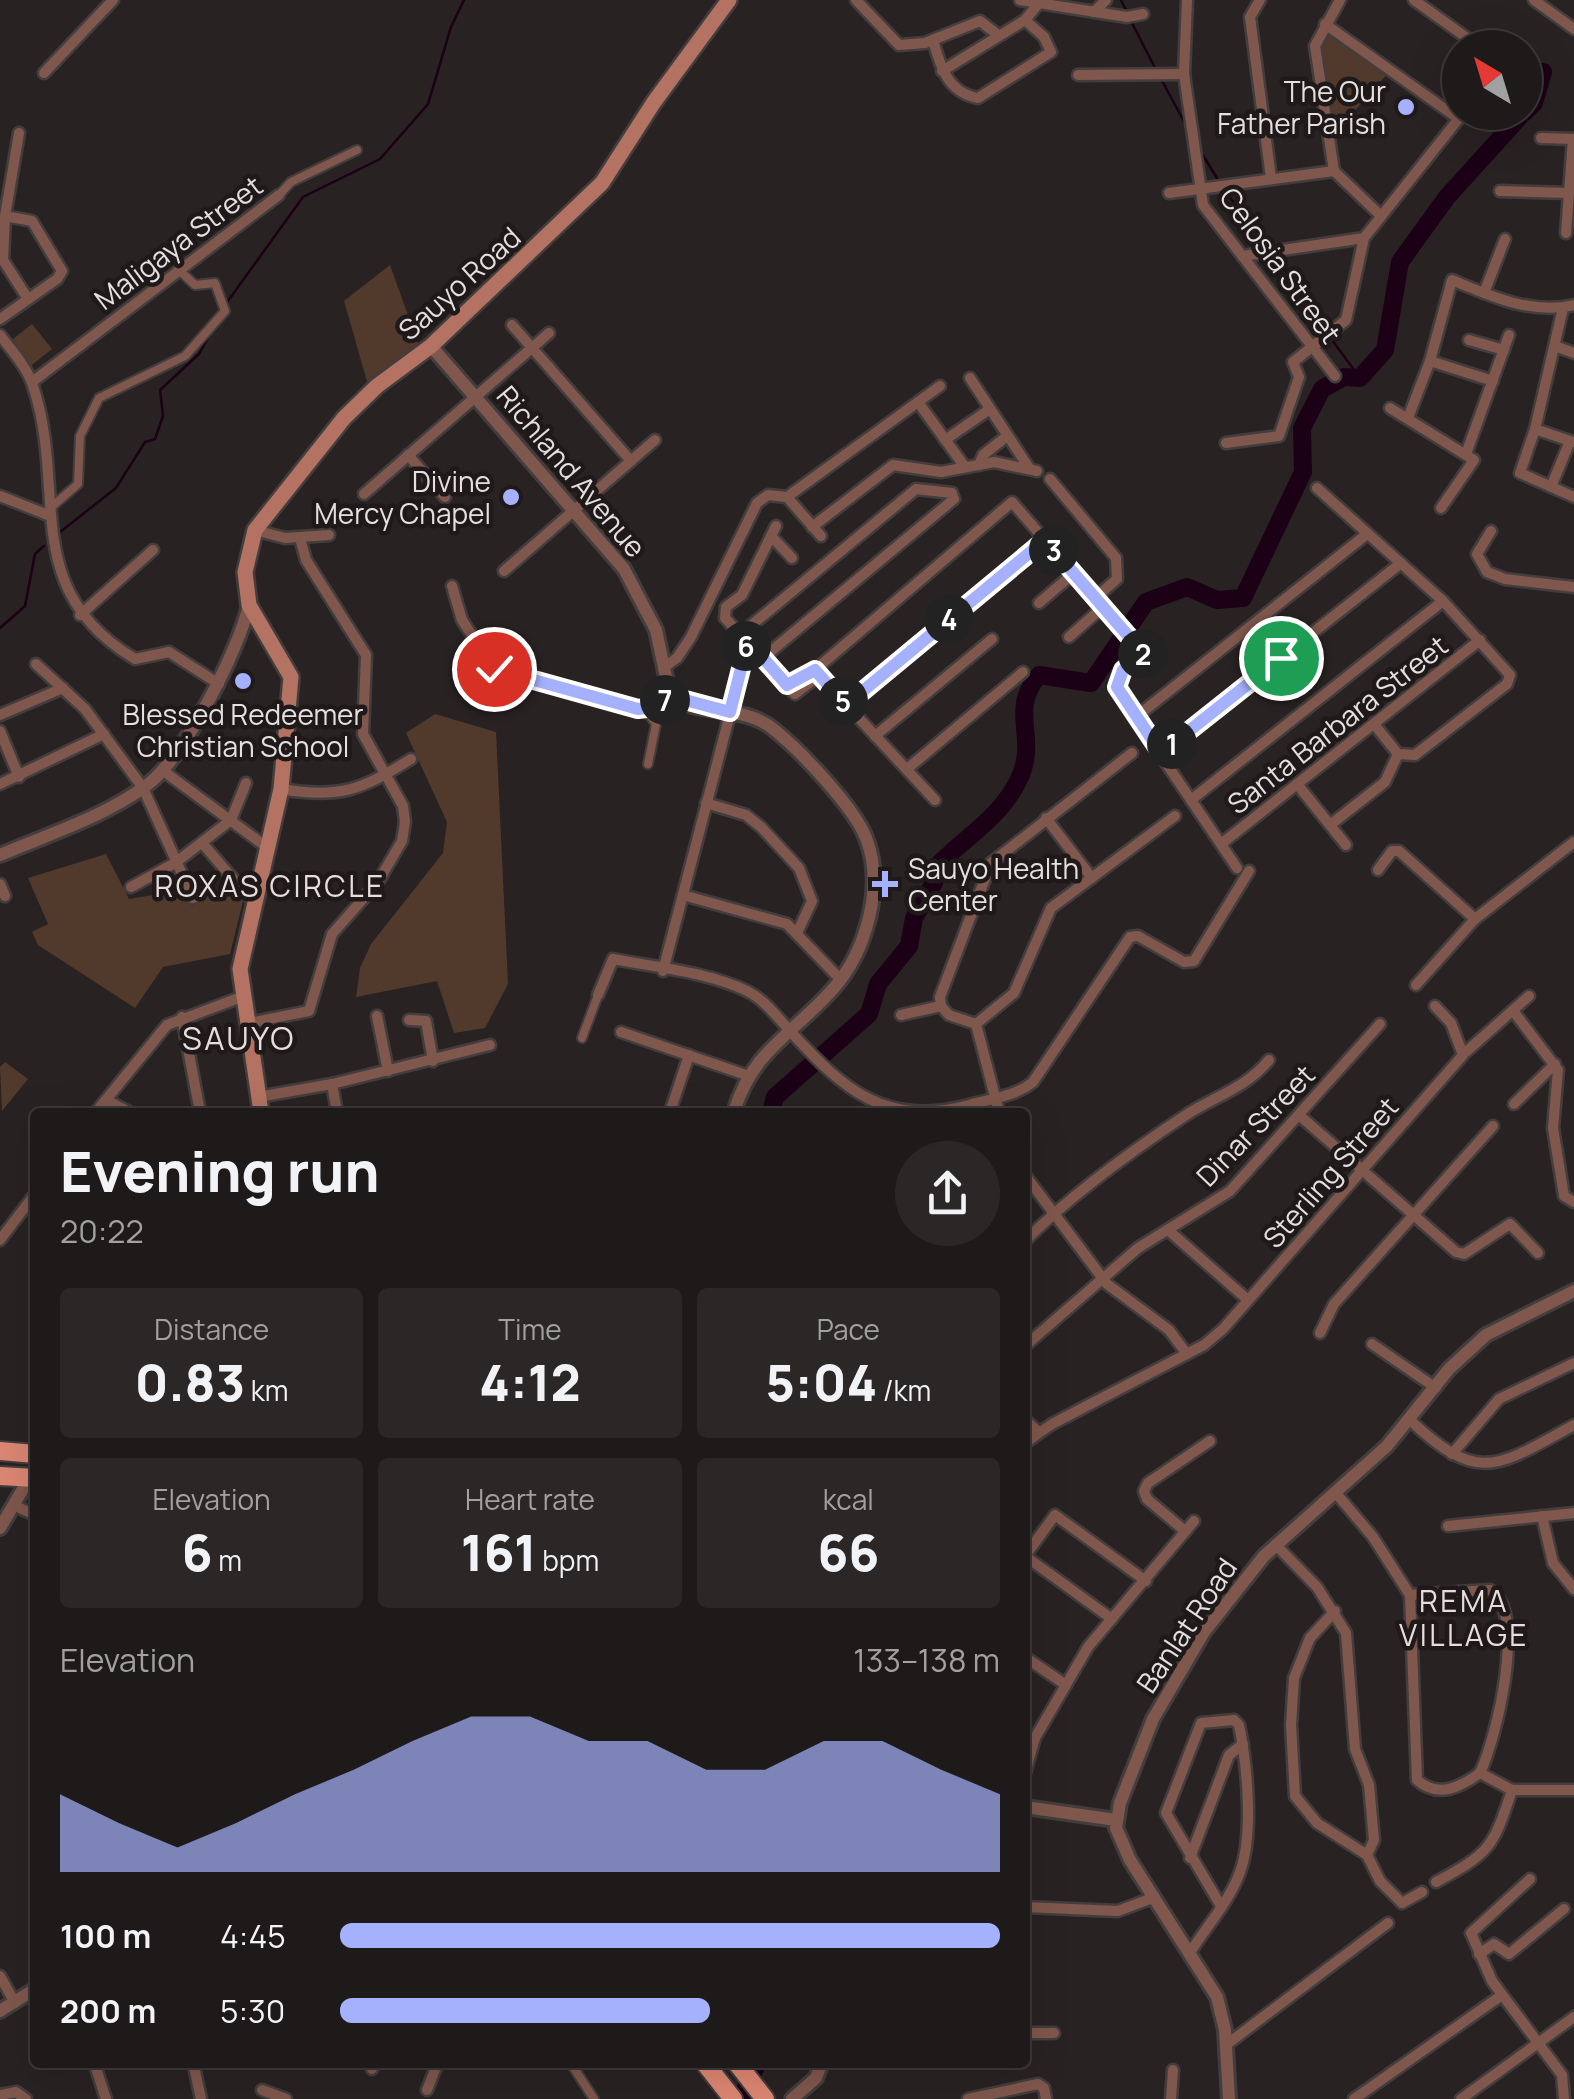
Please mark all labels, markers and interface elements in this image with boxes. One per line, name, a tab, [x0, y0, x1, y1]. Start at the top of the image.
north arrow	[1442, 30, 1542, 130]
map controls	[1442, 30, 1542, 130]
place label: The Our Father Parish	[1217, 72, 1386, 142]
marker: The Our Father Parish	[1395, 96, 1417, 118]
street label: Maligaya Street	[86, 166, 270, 318]
street label: Celosia Street	[1212, 179, 1350, 351]
street label: Sauyo Road	[390, 218, 528, 348]
street label: Richland Avenue	[489, 377, 655, 565]
place label: Divine Mercy Chapel	[314, 462, 491, 532]
marker: Divine Mercy Chapel	[500, 486, 522, 508]
pin: 3	[1029, 525, 1079, 575]
text: 3	[1046, 531, 1062, 569]
pin: 4	[924, 594, 974, 644]
text: 4	[940, 600, 958, 638]
pin	[1239, 616, 1324, 701]
pin: 6	[721, 621, 771, 671]
street label: Santa Barbara Street	[1219, 626, 1455, 822]
pin	[452, 627, 537, 712]
text: 6	[737, 627, 755, 665]
pin: 2	[1118, 629, 1168, 679]
icon: arrive	[1254, 631, 1309, 686]
text: 2	[1135, 635, 1151, 673]
icon: check	[467, 642, 522, 697]
marker: Blessed Redeemer Christian School	[232, 670, 254, 692]
pin: 7	[640, 675, 690, 725]
pin: 5	[818, 676, 868, 726]
text: 7	[658, 681, 672, 719]
text: 5	[835, 682, 851, 720]
place label: Blessed Redeemer Christian School	[122, 695, 364, 765]
pin: 1	[1147, 719, 1197, 769]
text: 1	[1166, 725, 1178, 763]
place label: Sauyo Health Center	[908, 849, 1079, 919]
district label: ROXAS CIRCLE	[154, 865, 386, 906]
marker: Sauyo Health Center	[872, 871, 898, 897]
district label: SAUYO	[182, 1016, 296, 1060]
street label: Dinar Street	[1187, 1056, 1323, 1194]
street label: Sterling Street	[1254, 1088, 1406, 1256]
text: Evening run	[60, 1133, 379, 1209]
button: share	[895, 1141, 1000, 1246]
text: 20:22	[60, 1209, 144, 1253]
text: Distance	[154, 1310, 269, 1348]
text: Time	[498, 1310, 562, 1348]
text: Pace	[817, 1310, 880, 1348]
text: 0.83	[135, 1348, 245, 1416]
text: 4:12	[479, 1348, 581, 1416]
text: 5:04	[765, 1348, 877, 1416]
text: km	[245, 1371, 288, 1409]
text: /km	[877, 1371, 931, 1409]
text: Elevation	[153, 1480, 271, 1518]
text: Heart rate	[465, 1480, 595, 1518]
text: kcal	[823, 1480, 874, 1518]
text: 6	[181, 1518, 213, 1586]
text: 161	[461, 1518, 537, 1586]
text: 66	[817, 1518, 879, 1586]
text: m	[213, 1541, 242, 1579]
text: bpm	[537, 1541, 599, 1579]
street label: Banlat Road	[1127, 1550, 1245, 1700]
district label: REMA VILLAGE	[1399, 1580, 1529, 1655]
text: Elevation	[60, 1638, 195, 1682]
text: 133–138 m	[853, 1638, 1000, 1682]
text: 100 m	[60, 1914, 151, 1958]
text: 4:45	[220, 1914, 286, 1958]
text: 200 m	[60, 1989, 156, 2033]
text: 5:30	[220, 1989, 285, 2033]

